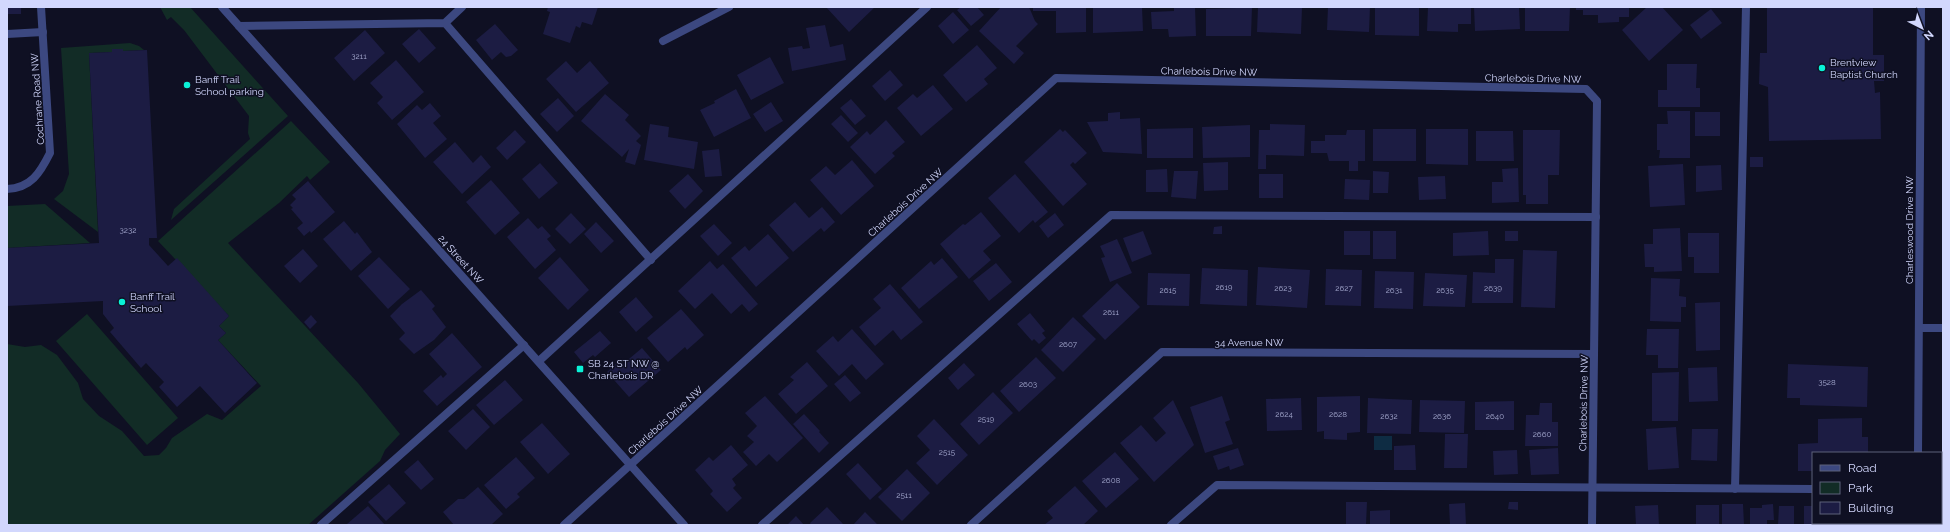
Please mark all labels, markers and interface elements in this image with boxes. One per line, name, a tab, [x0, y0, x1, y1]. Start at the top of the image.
north arrow	[1902, 8, 1942, 48]
text: N	[1921, 27, 1936, 43]
house number: 3211	[351, 51, 367, 61]
street label: Cochrane Road NW	[29, 52, 46, 145]
place label: Brentview Baptist Church	[1830, 57, 1898, 80]
marker: Brentview Baptist Church	[1817, 63, 1827, 73]
street label: Charlebois Drive NW	[1161, 65, 1258, 78]
street label: Charlebois Drive NW	[1485, 72, 1582, 85]
place label: Banff Trail School parking	[195, 74, 264, 97]
marker: Banff Trail School parking	[182, 80, 192, 90]
street label: Charlebois Drive NW	[866, 166, 945, 239]
street label: Charleswood Drive NW	[1904, 175, 1915, 284]
house number: 3232	[120, 225, 136, 235]
street label: 24 Street NW	[436, 233, 486, 286]
house number: 2619	[1215, 282, 1233, 292]
house number: 2623	[1274, 283, 1292, 293]
house number: 2627	[1335, 283, 1353, 293]
house number: 2639	[1484, 283, 1502, 293]
house number: 2615	[1160, 285, 1177, 295]
house number: 2631	[1386, 285, 1403, 295]
house number: 2635	[1436, 285, 1454, 295]
place label: Banff Trail School	[130, 291, 175, 314]
marker: Banff Trail School	[117, 297, 127, 307]
house number: 2611	[1103, 307, 1119, 317]
street label: 34 Avenue NW	[1215, 337, 1284, 348]
house number: 2607	[1059, 339, 1078, 349]
street label: Charlebois Drive NW	[1577, 354, 1590, 451]
place label: SB 24 ST NW @ Charlebois DR	[588, 358, 660, 381]
marker: SB 24 ST NW @ Charlebois DR	[575, 364, 585, 374]
house number: 3528	[1818, 377, 1836, 387]
house number: 2603	[1019, 379, 1037, 389]
street label: Charlebois Drive NW	[626, 384, 705, 457]
house number: 2624	[1275, 409, 1293, 419]
house number: 2628	[1329, 409, 1347, 419]
house number: 2632	[1380, 411, 1398, 421]
house number: 2636	[1433, 411, 1451, 421]
house number: 2640	[1486, 411, 1504, 421]
house number: 2519	[978, 414, 995, 424]
house number: 2660	[1533, 429, 1551, 439]
house number: 2515	[939, 447, 956, 457]
legend	[1812, 452, 1942, 524]
text: Road	[1848, 461, 1877, 475]
house number: 2608	[1102, 475, 1121, 485]
text: Park	[1848, 481, 1873, 495]
house number: 2511	[896, 490, 912, 500]
text: Building	[1848, 501, 1894, 515]

